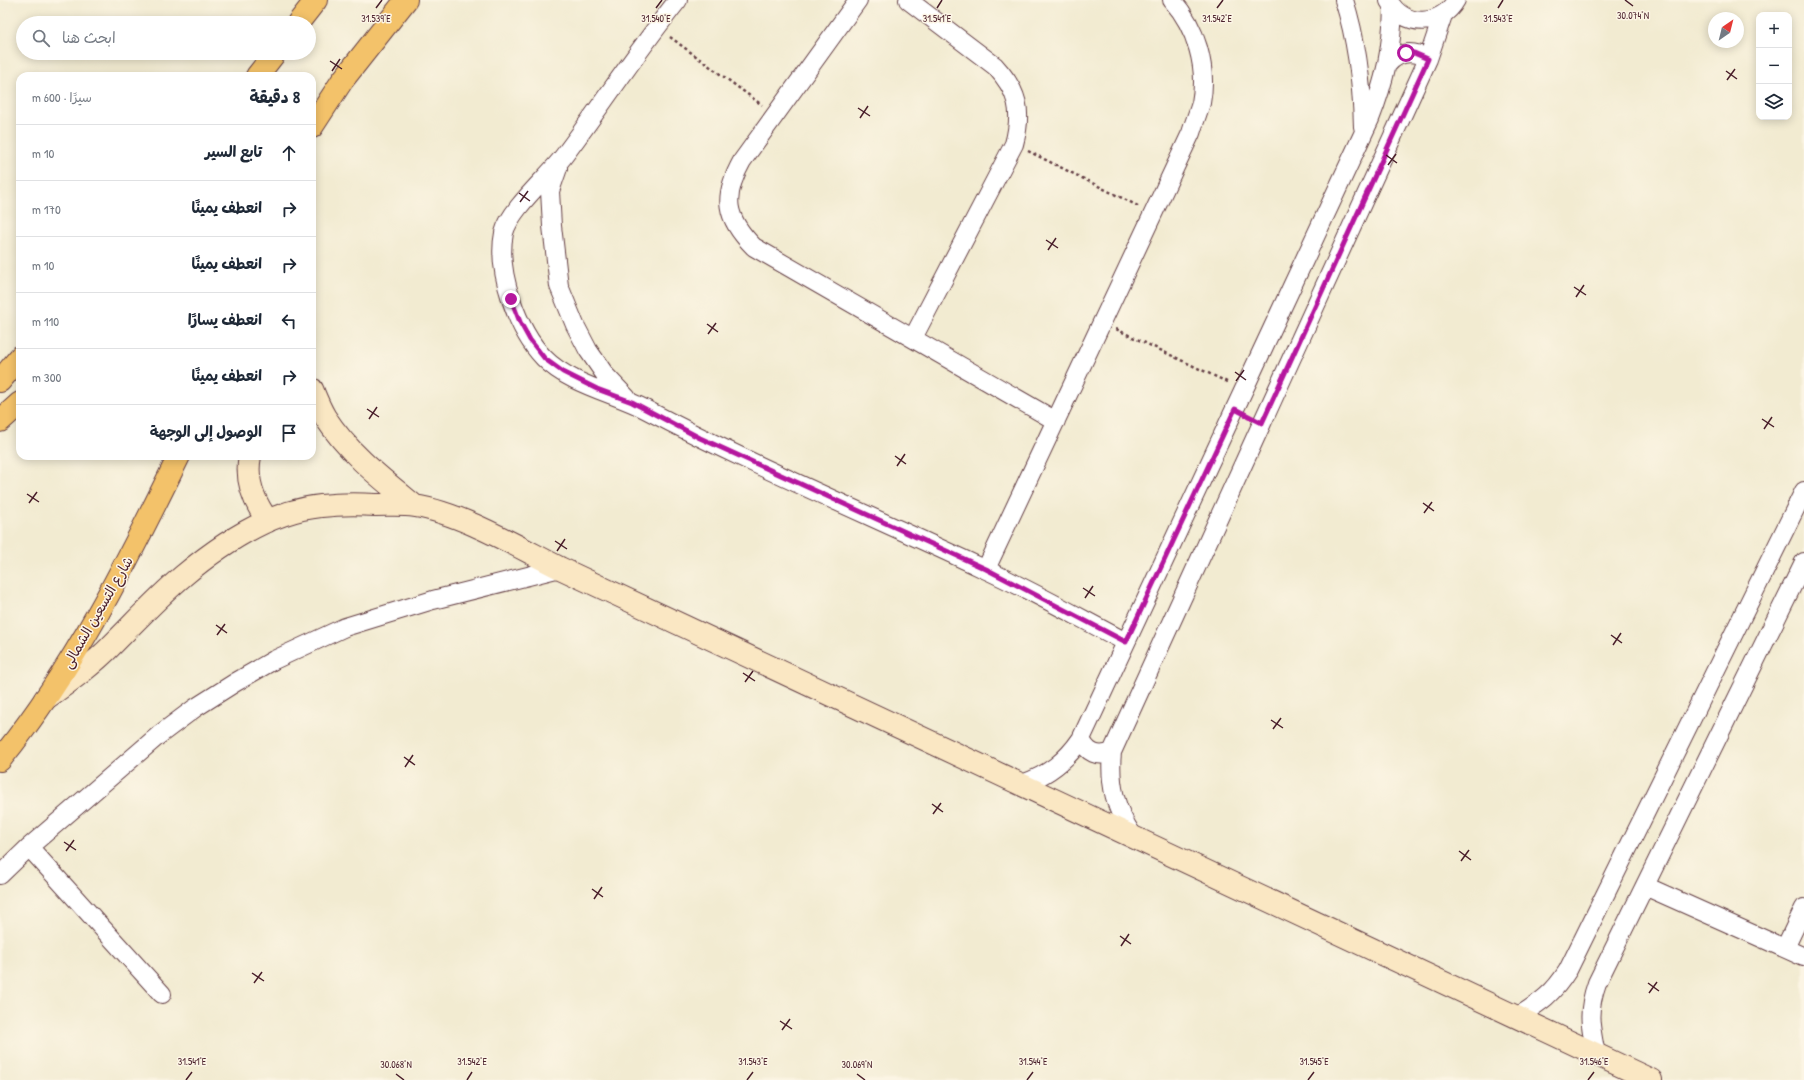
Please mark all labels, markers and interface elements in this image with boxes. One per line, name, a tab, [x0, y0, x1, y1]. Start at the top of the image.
text: 30.074°N	[1617, 9, 1649, 22]
text: 31.539°E	[361, 12, 391, 25]
text: 31.540°E	[641, 12, 671, 25]
text: 31.541°E	[923, 12, 952, 25]
text: 31.542°E	[1202, 12, 1232, 25]
text: 31.543°E	[1483, 12, 1513, 25]
north arrow	[1708, 12, 1744, 48]
map controls	[1756, 12, 1792, 120]
button: +	[1756, 12, 1792, 48]
search box	[16, 16, 316, 60]
icon: search	[30, 27, 52, 49]
text: ابحث هنا	[62, 27, 116, 48]
route start	[1397, 44, 1415, 62]
button: −	[1756, 48, 1792, 84]
button: layers	[1756, 84, 1792, 120]
text: 8 دقيقة	[249, 85, 300, 108]
text: سيرًا · 600 m	[32, 88, 92, 106]
text: تابع السير	[205, 141, 262, 162]
icon: ahead	[278, 142, 300, 164]
text: 10 m	[32, 144, 54, 162]
text: انعطف يمينًا	[192, 197, 262, 218]
icon: right	[278, 198, 300, 220]
text: 170 m	[32, 200, 61, 218]
text: انعطف يمينًا	[192, 253, 262, 274]
icon: right	[278, 254, 300, 276]
text: 10 m	[32, 256, 54, 274]
route end	[502, 290, 520, 308]
text: انعطف يسارًا	[188, 309, 262, 330]
icon: left	[278, 310, 300, 332]
text: 110 m	[32, 312, 59, 330]
text: انعطف يمينًا	[192, 365, 262, 386]
icon: right	[278, 366, 300, 388]
text: 300 m	[32, 368, 61, 386]
text: الوصول إلى الوجهة	[150, 421, 262, 442]
icon: arrive	[278, 422, 300, 444]
street label: شارع التسعين الشمالى	[57, 553, 138, 672]
text: 31.541°E	[178, 1055, 207, 1068]
text: 31.542°E	[457, 1055, 487, 1068]
text: 31.543°E	[738, 1055, 768, 1068]
text: 31.544°E	[1019, 1055, 1048, 1068]
text: 31.545°E	[1299, 1055, 1329, 1068]
text: 31.546°E	[1580, 1055, 1609, 1068]
text: 30.068°N	[380, 1058, 412, 1071]
text: 30.069°N	[842, 1058, 872, 1071]

